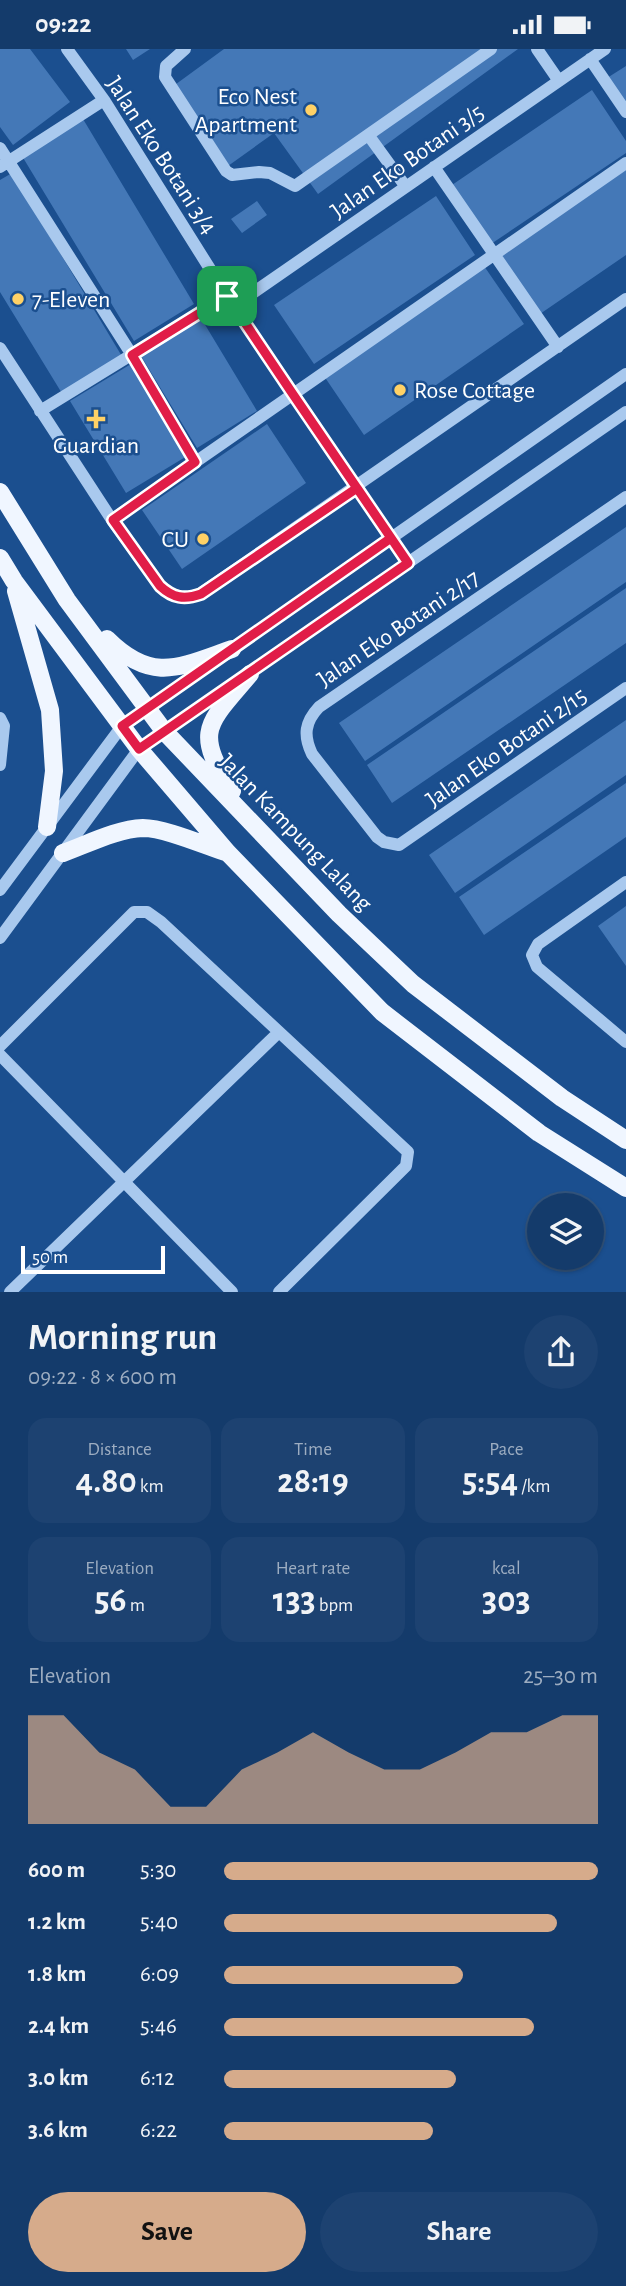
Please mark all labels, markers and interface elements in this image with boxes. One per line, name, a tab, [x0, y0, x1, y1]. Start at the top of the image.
text: 09:22	[35, 11, 92, 37]
street label: Jalan Eko Botani 3/4	[101, 73, 221, 239]
place label: Eco Nest Apartment	[195, 85, 297, 137]
street label: Jalan Eko Botani 3/5	[327, 100, 489, 224]
marker: Eco Nest Apartment	[303, 102, 319, 118]
pin	[197, 266, 257, 326]
icon: arrive	[208, 277, 246, 315]
place label: 7-Eleven	[32, 288, 110, 312]
marker: 7-Eleven	[10, 291, 26, 307]
place label: Rose Cottage	[414, 379, 535, 403]
marker: Rose Cottage	[392, 382, 408, 398]
marker: Guardian	[88, 411, 104, 427]
place label: Guardian	[53, 434, 139, 458]
place label: CU	[161, 528, 189, 552]
marker: CU	[195, 531, 211, 547]
street label: Jalan Eko Botani 2/17	[313, 566, 484, 692]
street label: Jalan Eko Botani 2/15	[422, 683, 591, 812]
street label: Jalan Kampung Lalang	[214, 749, 376, 916]
map controls	[527, 1193, 604, 1270]
button: layers	[527, 1193, 604, 1270]
scale bar	[21, 1243, 164, 1275]
text: 50 m	[32, 1248, 68, 1267]
button: share	[524, 1315, 598, 1389]
text: Morning run	[28, 1319, 217, 1357]
text: 09:22 · 8 × 600 m	[28, 1366, 177, 1389]
text: Distance	[87, 1440, 152, 1459]
text: Time	[294, 1440, 332, 1459]
text: Pace	[489, 1440, 523, 1459]
text: 4.80	[76, 1464, 137, 1499]
text: 28:19	[277, 1464, 349, 1499]
text: 5:54	[462, 1464, 518, 1499]
text: km	[137, 1477, 164, 1496]
text: /km	[518, 1477, 550, 1496]
text: Elevation	[85, 1559, 154, 1578]
text: Heart rate	[276, 1559, 350, 1578]
text: kcal	[492, 1559, 521, 1578]
text: 56	[94, 1583, 127, 1618]
text: 133	[273, 1583, 316, 1618]
text: 303	[482, 1583, 531, 1618]
text: m	[127, 1596, 145, 1615]
text: bpm	[316, 1596, 353, 1615]
text: Elevation	[28, 1665, 111, 1688]
text: 25–30 m	[523, 1665, 598, 1688]
text: 600 m	[28, 1859, 85, 1882]
text: 5:30	[140, 1859, 177, 1882]
text: 1.2 km	[28, 1911, 86, 1934]
text: 5:40	[140, 1911, 178, 1934]
text: 1.8 km	[28, 1963, 86, 1986]
text: 6:09	[140, 1963, 179, 1986]
text: 2.4 km	[28, 2015, 89, 2038]
text: 5:46	[140, 2015, 177, 2038]
text: 3.0 km	[28, 2067, 89, 2090]
text: 6:12	[140, 2067, 174, 2090]
text: 3.6 km	[28, 2119, 88, 2142]
text: 6:22	[140, 2119, 177, 2142]
button: Save	[28, 2192, 306, 2272]
button: Share	[320, 2192, 598, 2272]

